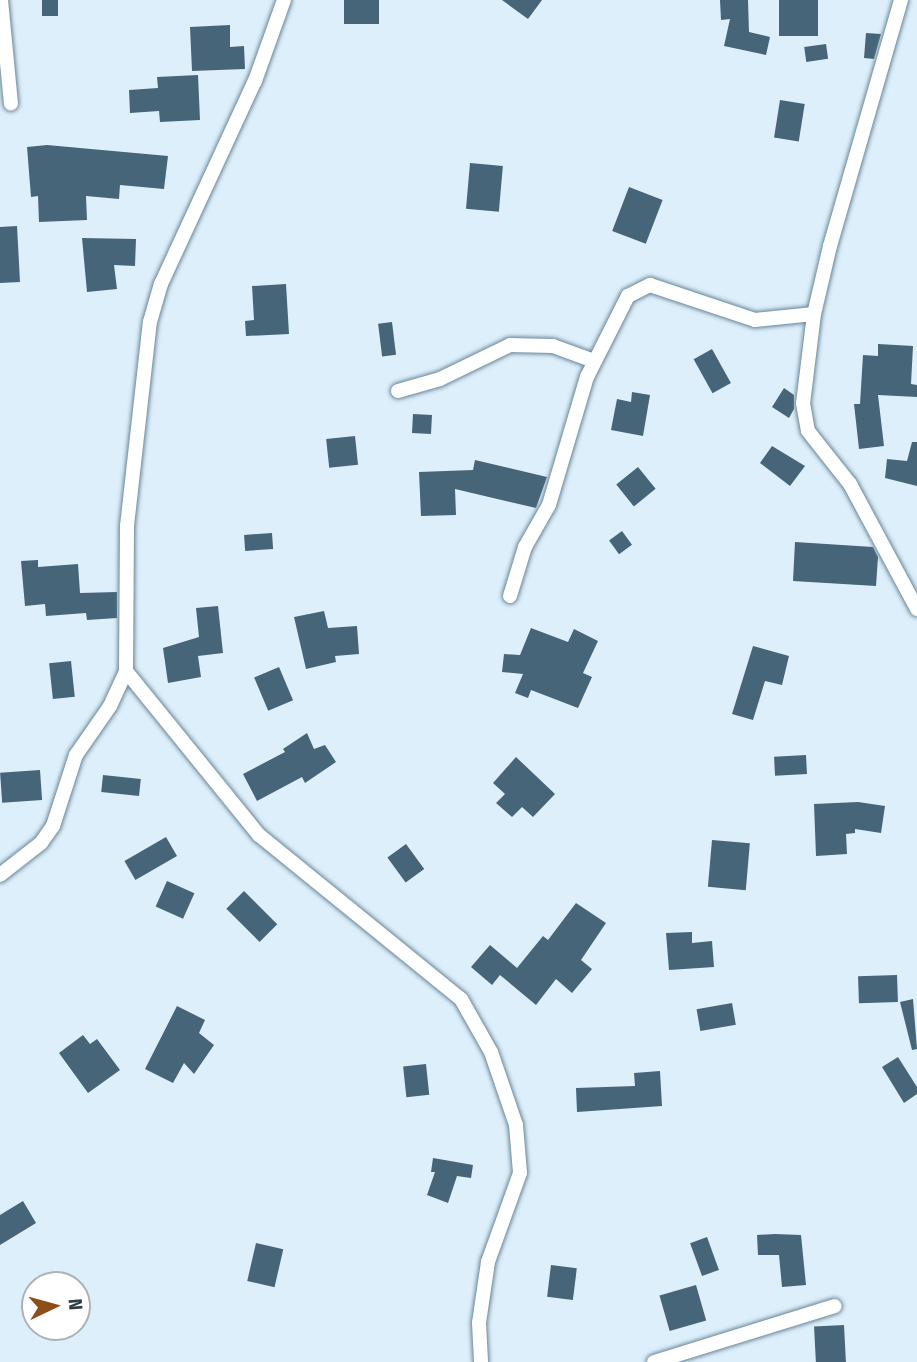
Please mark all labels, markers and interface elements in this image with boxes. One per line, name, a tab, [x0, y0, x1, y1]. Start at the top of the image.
north arrow	[21, 1271, 91, 1341]
text: N	[63, 1298, 87, 1311]

